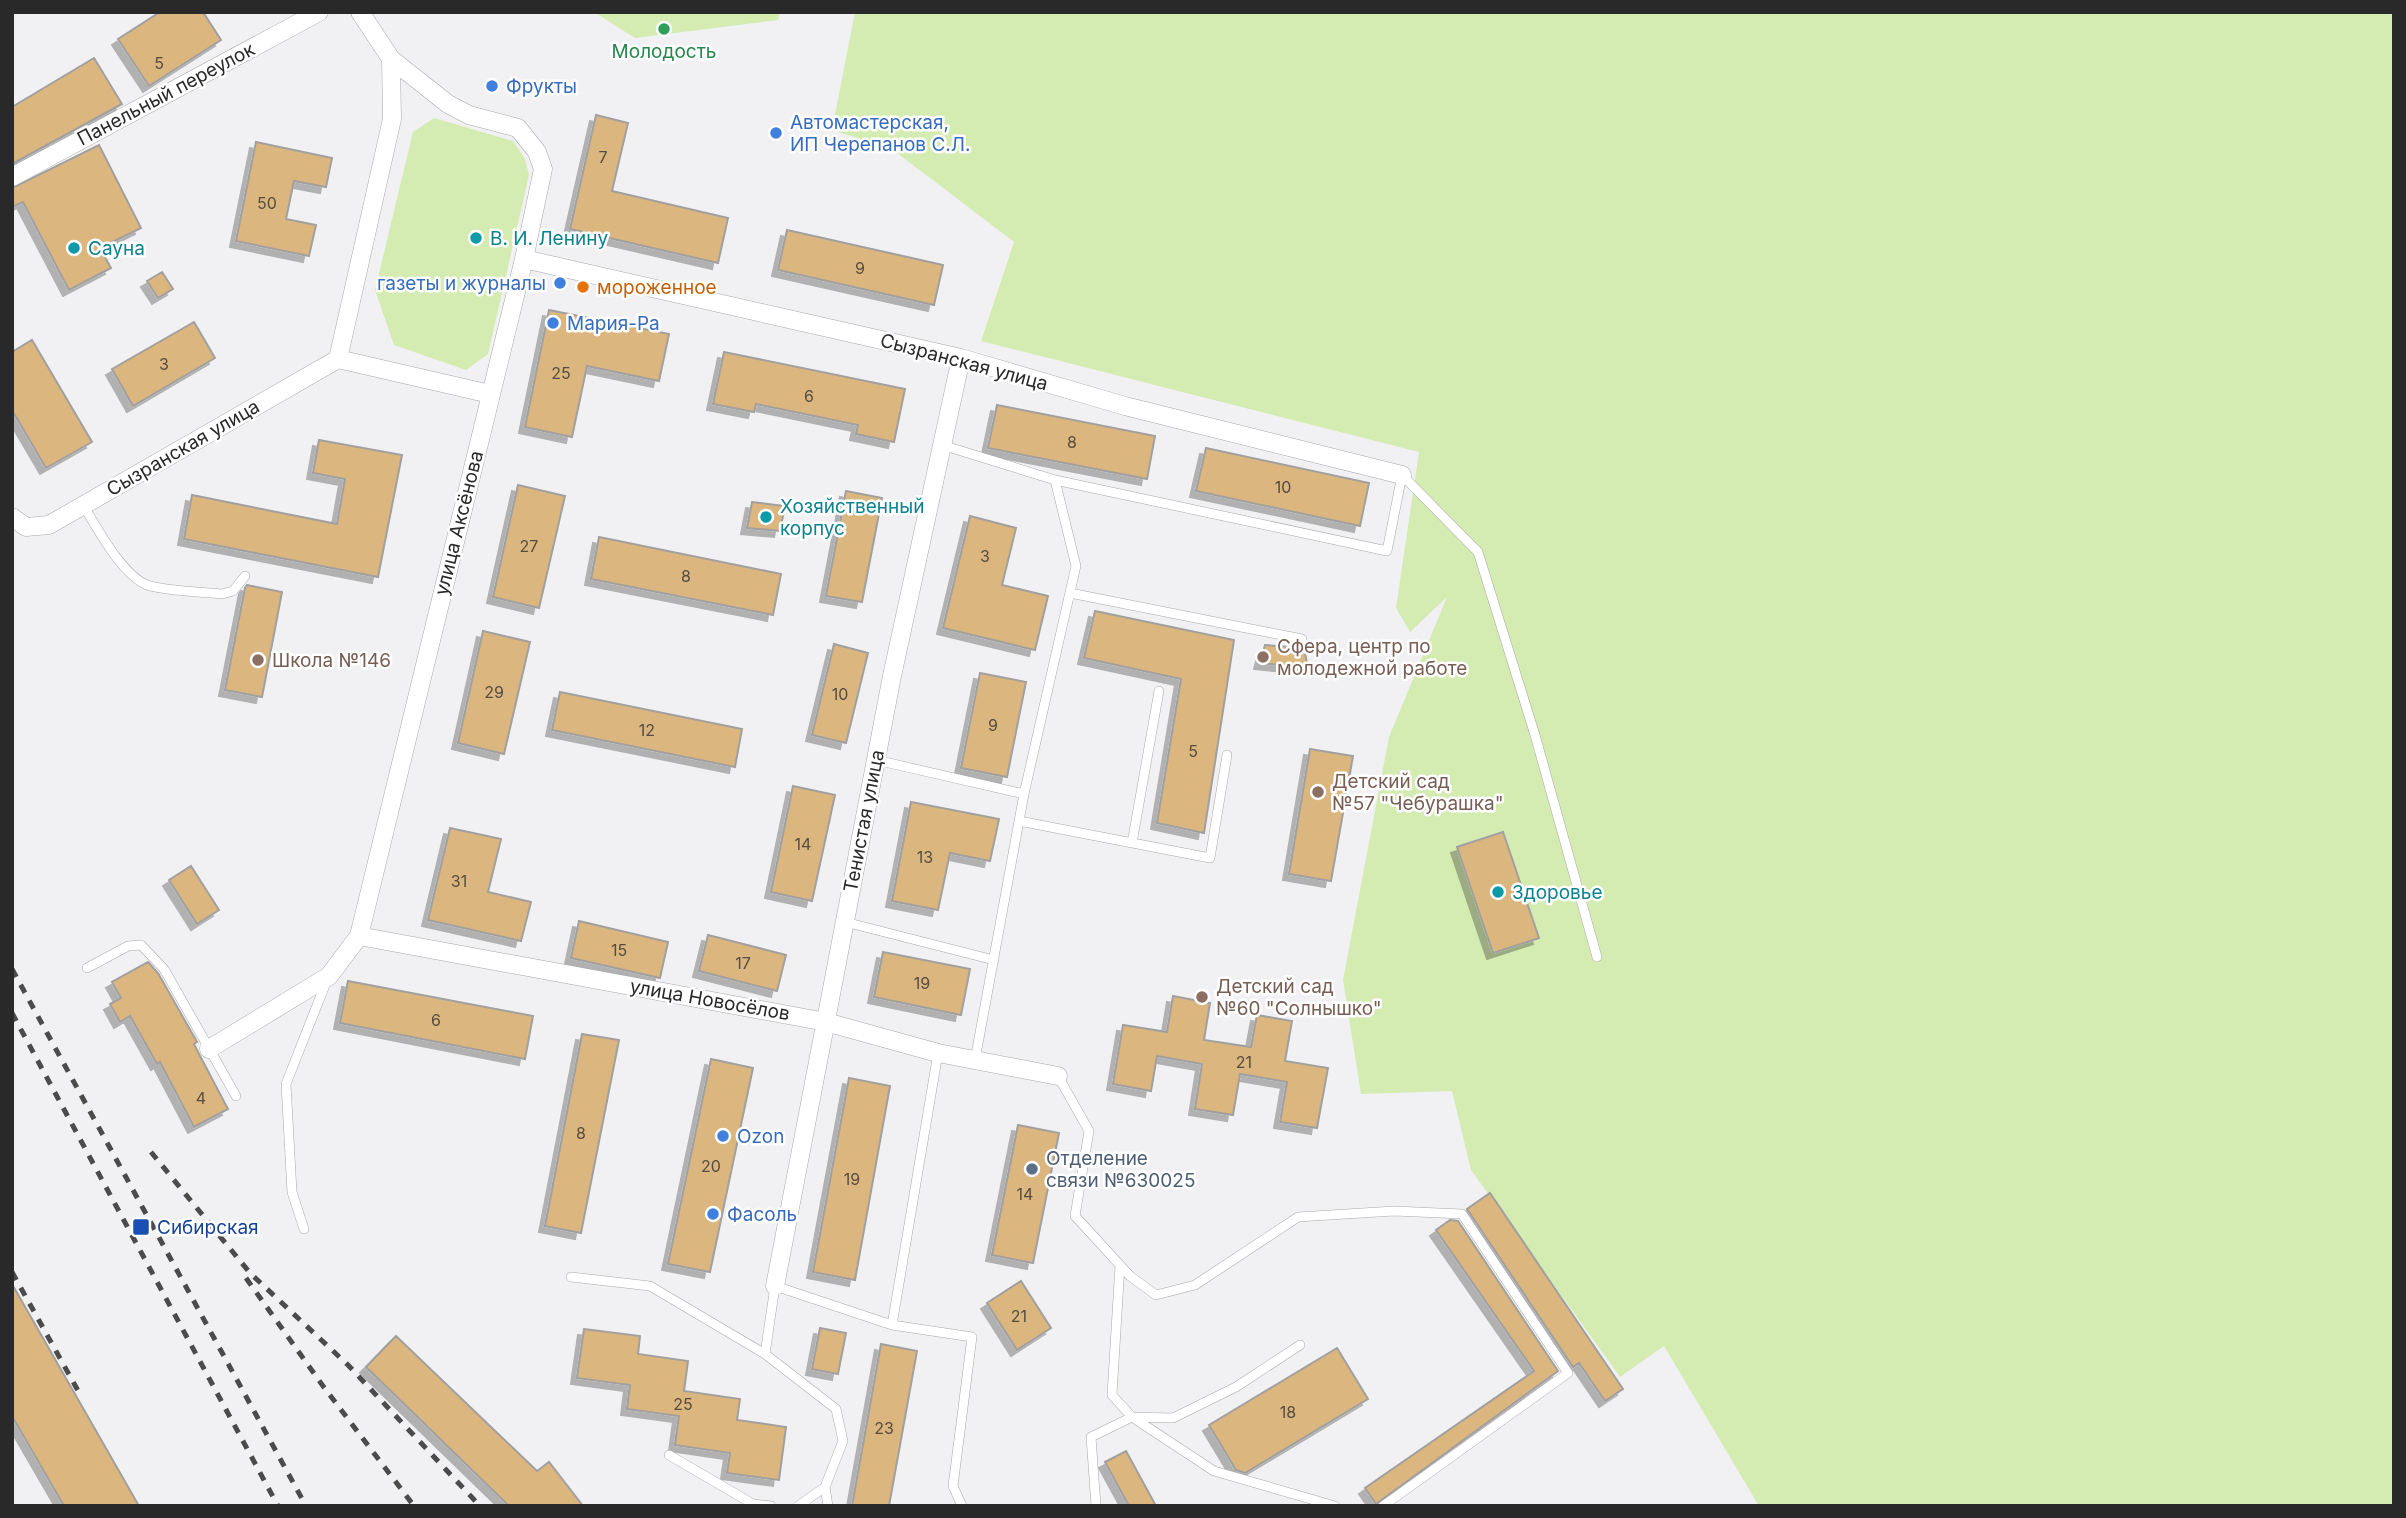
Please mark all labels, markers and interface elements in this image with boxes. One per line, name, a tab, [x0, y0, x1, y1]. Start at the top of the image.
marker: Молодость	[656, 21, 672, 37]
street label: Панельный переулок	[73, 37, 259, 151]
place label: Молодость	[612, 40, 716, 63]
house number: 5	[154, 53, 164, 73]
place label: Фрукты	[506, 75, 577, 98]
marker: Фрукты	[484, 78, 500, 94]
place label: Автомастерская, ИП Черепанов С.Л.	[790, 111, 970, 156]
marker: Автомастерская, ИП Черепанов С.Л.	[768, 125, 784, 141]
house number: 7	[598, 147, 608, 167]
house number: 50	[257, 193, 277, 213]
place label: В. И. Ленину	[490, 227, 608, 250]
marker: В. И. Ленину	[468, 230, 484, 246]
place label: Сауна	[88, 237, 145, 260]
marker: Сауна	[66, 240, 82, 256]
house number: 9	[855, 258, 865, 278]
place label: газеты и журналы	[377, 272, 546, 295]
marker: газеты и журналы	[552, 275, 568, 291]
place label: мороженное	[597, 276, 717, 299]
marker: мороженное	[575, 279, 591, 295]
place label: Мария-Ра	[567, 312, 660, 335]
marker: Мария-Ра	[545, 315, 561, 331]
street label: Сызранская улица	[878, 329, 1050, 395]
house number: 3	[159, 354, 169, 374]
house number: 25	[551, 363, 571, 383]
house number: 6	[804, 386, 814, 406]
street label: Сызранская улица	[102, 395, 264, 501]
house number: 8	[1067, 432, 1077, 452]
street label: улица Аксёнова	[430, 448, 488, 598]
house number: 10	[1275, 477, 1291, 497]
place label: Хозяйственный корпус	[780, 495, 924, 540]
marker: Хозяйственный корпус	[758, 509, 774, 525]
house number: 27	[520, 536, 538, 556]
house number: 3	[980, 546, 990, 566]
house number: 8	[681, 566, 691, 586]
place label: Сфера, центр по молодежной работе	[1277, 635, 1467, 680]
place label: Школа №146	[272, 649, 391, 672]
marker: Сфера, центр по молодежной работе	[1255, 649, 1271, 665]
marker: Школа №146	[250, 652, 266, 668]
house number: 29	[484, 682, 504, 702]
house number: 10	[832, 684, 848, 704]
house number: 9	[988, 715, 998, 735]
house number: 12	[639, 720, 655, 740]
house number: 5	[1188, 741, 1198, 761]
street label: Тенистая улица	[839, 748, 889, 894]
place label: Детский сад №57 "Чебурашка"	[1332, 770, 1504, 815]
marker: Детский сад №57 "Чебурашка"	[1310, 784, 1326, 800]
house number: 14	[795, 834, 811, 854]
house number: 13	[917, 847, 933, 867]
house number: 31	[451, 871, 467, 891]
place label: Здоровье	[1512, 881, 1603, 904]
marker: Здоровье	[1490, 884, 1506, 900]
house number: 15	[611, 940, 627, 960]
house number: 17	[735, 953, 751, 973]
house number: 19	[914, 973, 930, 993]
street label: улица Новосёлов	[628, 975, 792, 1025]
place label: Детский сад №60 "Солнышко"	[1216, 975, 1382, 1020]
marker: Детский сад №60 "Солнышко"	[1194, 989, 1210, 1005]
house number: 6	[431, 1010, 441, 1030]
house number: 21	[1236, 1052, 1252, 1072]
house number: 4	[196, 1088, 206, 1108]
house number: 8	[576, 1123, 586, 1143]
place label: Ozon	[737, 1125, 784, 1148]
marker: Ozon	[715, 1128, 731, 1144]
place label: Отделение связи №630025	[1046, 1147, 1195, 1192]
house number: 20	[701, 1156, 721, 1176]
marker: Отделение связи №630025	[1024, 1161, 1040, 1177]
house number: 19	[844, 1169, 860, 1189]
house number: 14	[1017, 1184, 1033, 1204]
place label: Фасоль	[727, 1203, 797, 1226]
marker: Фасоль	[705, 1206, 721, 1222]
place label: Сибирская	[157, 1216, 259, 1239]
marker: Сибирская	[131, 1217, 151, 1237]
house number: 21	[1011, 1306, 1027, 1326]
house number: 25	[673, 1394, 693, 1414]
house number: 18	[1280, 1402, 1296, 1422]
house number: 23	[874, 1418, 894, 1438]

